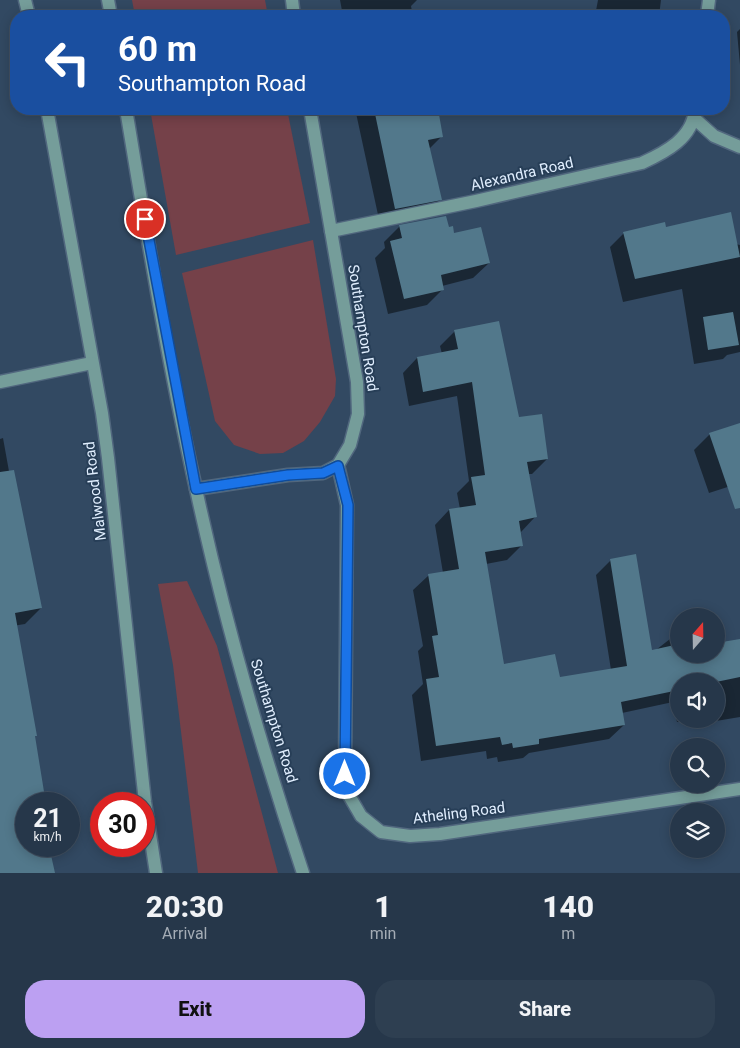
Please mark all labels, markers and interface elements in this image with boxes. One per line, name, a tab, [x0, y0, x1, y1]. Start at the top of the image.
text: 60 m	[118, 29, 197, 70]
icon: left	[35, 30, 100, 95]
text: Southampton Road	[118, 71, 306, 96]
street label: Alexandra Road	[469, 153, 575, 195]
pin	[124, 198, 166, 240]
icon: arrive	[131, 205, 159, 233]
street label: Southampton Road	[344, 263, 382, 393]
street label: Malwood Road	[80, 440, 110, 542]
north arrow	[670, 608, 725, 662]
map controls	[670, 608, 725, 858]
street label: Southampton Road	[247, 657, 301, 785]
button: sound	[670, 673, 725, 728]
button: search	[670, 738, 725, 793]
position arrow	[318, 747, 370, 799]
speed limit sign: 30	[90, 792, 155, 857]
street label: Atheling Road	[412, 798, 506, 828]
button: layers	[670, 803, 725, 858]
text: 21	[33, 804, 62, 833]
text: km/h	[33, 830, 62, 844]
text: 20:30	[146, 889, 224, 924]
text: 1	[374, 889, 392, 924]
text: 140	[542, 889, 594, 924]
text: Arrival	[162, 924, 208, 943]
text: min	[370, 924, 396, 943]
text: m	[561, 924, 575, 943]
button: Exit	[25, 980, 365, 1038]
button: Share	[375, 980, 715, 1038]

